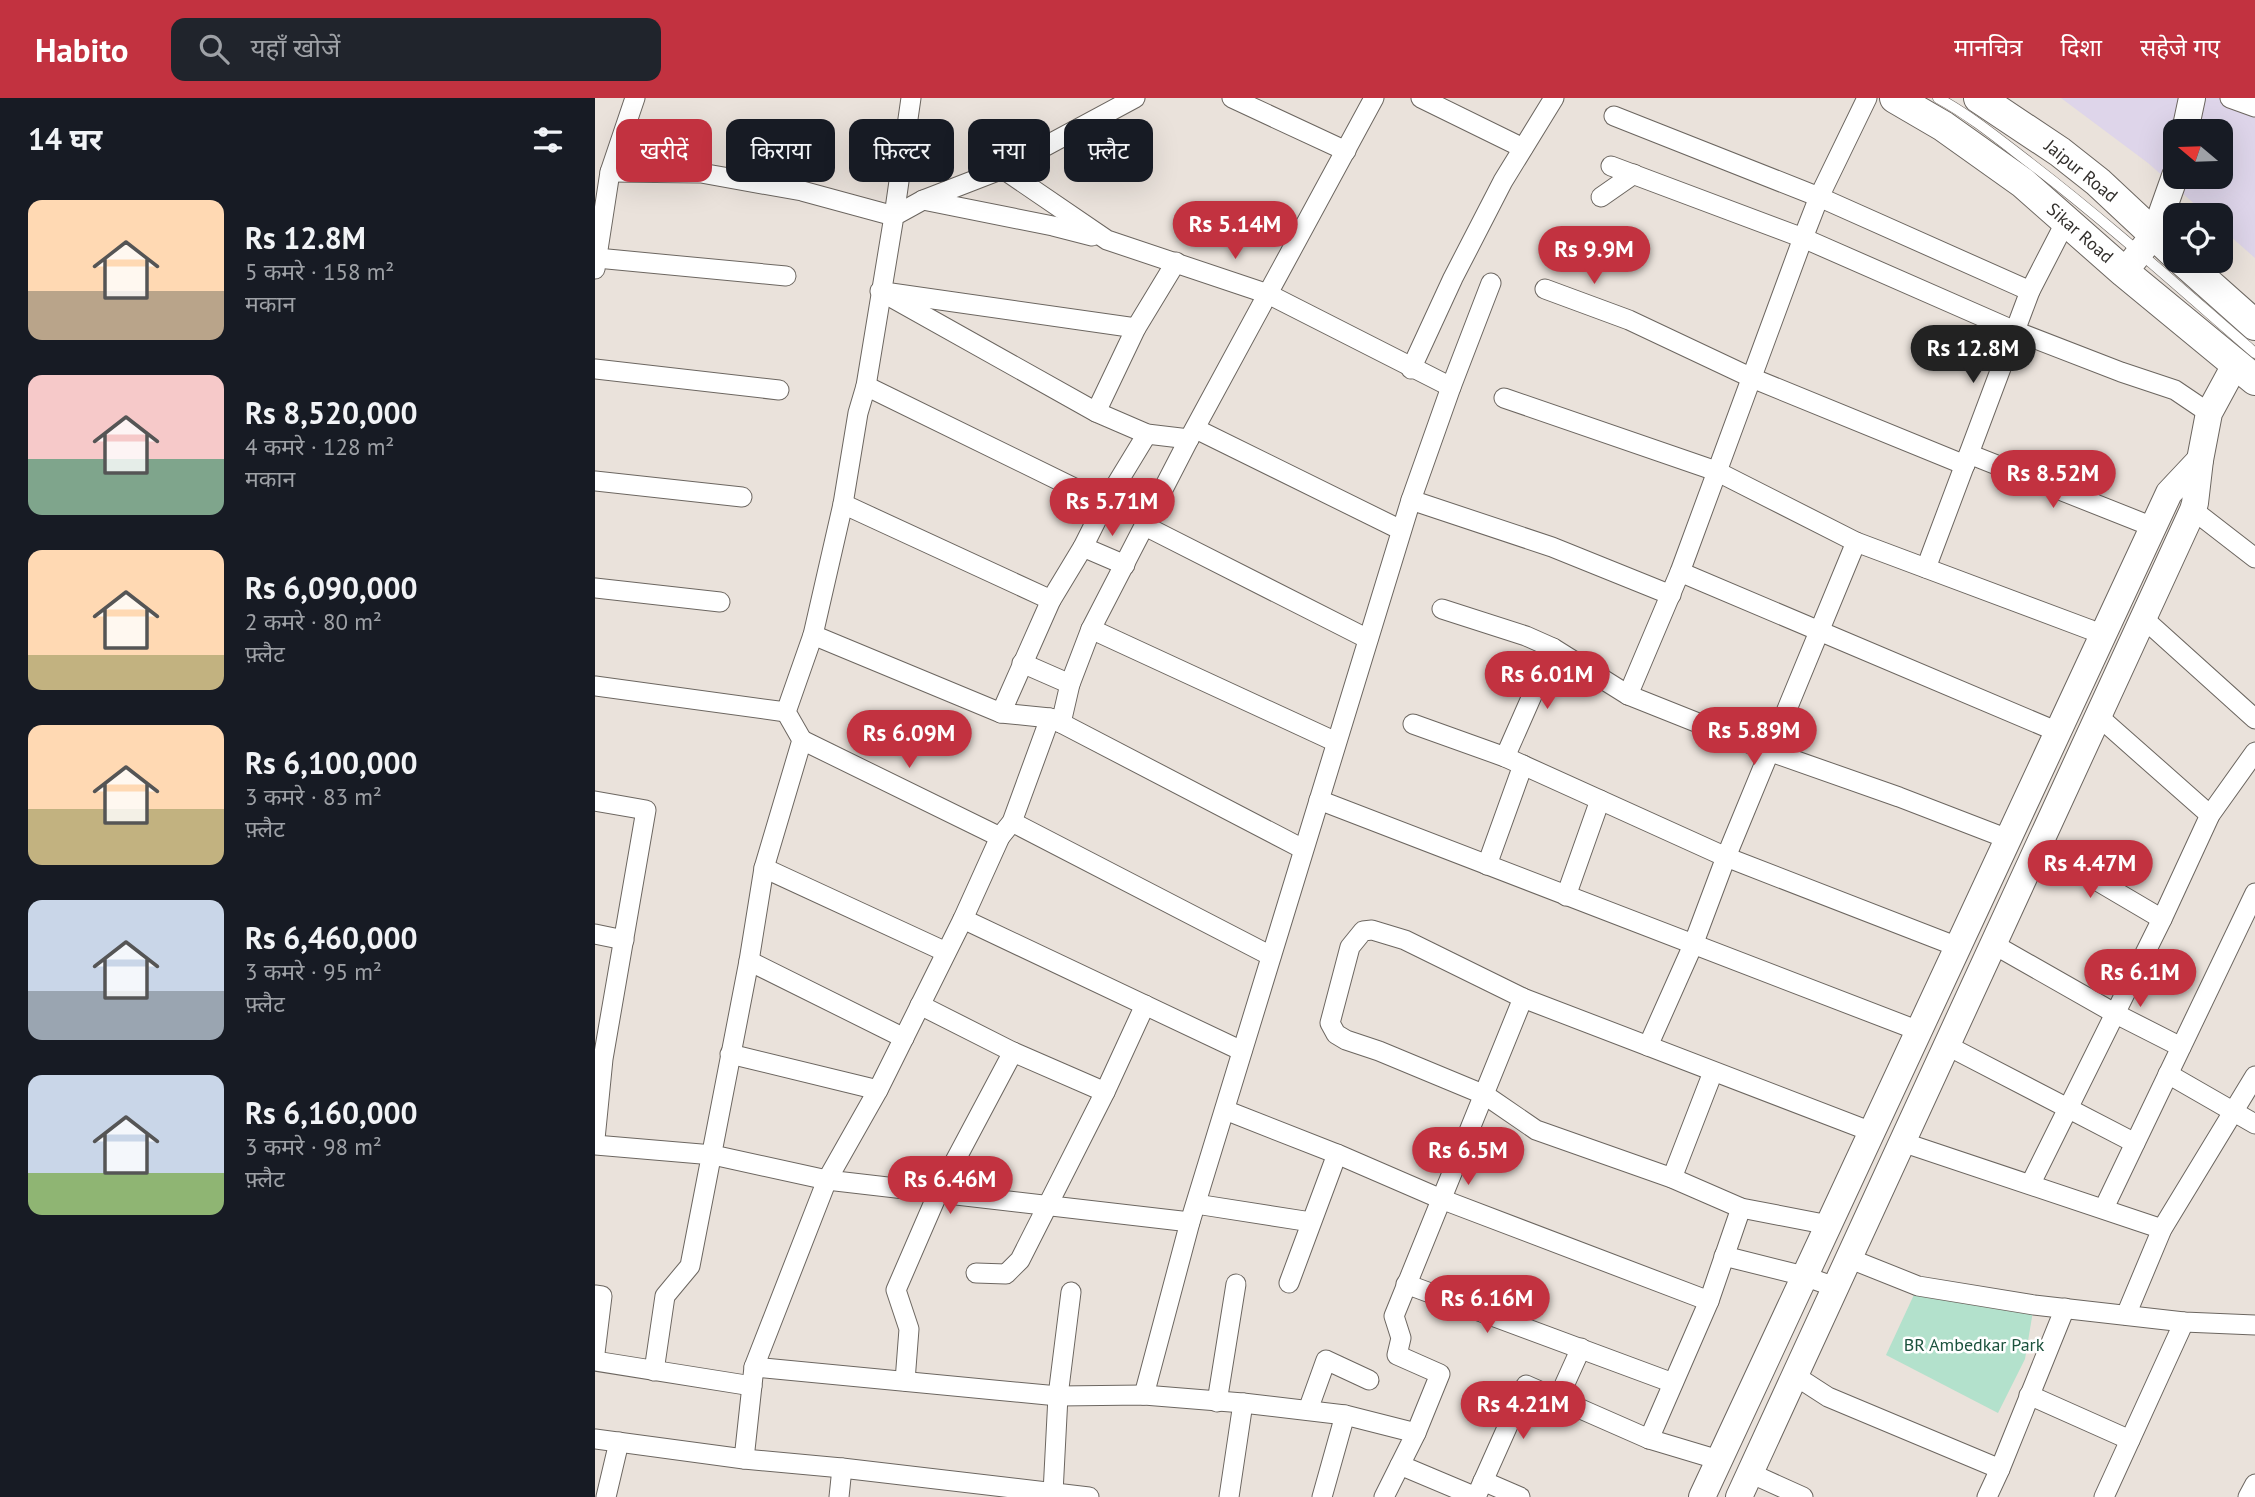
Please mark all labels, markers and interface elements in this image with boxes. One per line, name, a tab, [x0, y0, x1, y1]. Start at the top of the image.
search box	[171, 18, 661, 81]
text: Habito	[35, 28, 129, 71]
icon: search	[195, 30, 233, 68]
text: यहाँ खोजें	[251, 31, 340, 64]
text: मानचित्र	[1954, 32, 2023, 63]
text: दिशा	[2061, 32, 2102, 63]
text: सहेजे गए	[2140, 32, 2220, 63]
text: 14 घर	[28, 119, 102, 158]
chip: खरीदें	[616, 119, 712, 182]
chip: किराया	[726, 119, 835, 182]
chip: फ़िल्टर	[849, 119, 954, 182]
chip: नया	[968, 119, 1050, 182]
chip: फ़्लैट	[1064, 119, 1153, 182]
north arrow	[2163, 119, 2233, 189]
map controls	[2163, 119, 2233, 273]
icon: filters	[529, 121, 567, 159]
street label: Jaipur Road	[2039, 134, 2123, 207]
street label: Sikar Road	[2042, 197, 2118, 268]
pin: Rs 5.14M	[1163, 202, 1307, 261]
button: locate	[2163, 203, 2233, 273]
text: Rs 5.14M	[1189, 209, 1281, 238]
text: Rs 12.8M	[245, 218, 366, 257]
pin: Rs 9.9M	[1529, 226, 1659, 286]
icon: home	[84, 228, 168, 312]
text: Rs 9.9M	[1554, 234, 1634, 263]
text: 5 कमरे · 158 m²	[245, 257, 394, 286]
text: मकान	[245, 289, 295, 318]
pin: Rs 12.8M	[1901, 326, 2045, 385]
text: Rs 12.8M	[1927, 333, 2019, 362]
text: Rs 8,520,000	[245, 393, 418, 432]
icon: home	[84, 403, 168, 487]
text: 4 कमरे · 128 m²	[245, 432, 394, 461]
pin: Rs 8.52M	[1981, 450, 2125, 510]
text: Rs 8.52M	[2007, 458, 2099, 487]
text: मकान	[245, 464, 295, 493]
pin: Rs 5.71M	[1040, 478, 1184, 538]
text: Rs 5.71M	[1066, 486, 1158, 515]
text: Rs 6,090,000	[245, 568, 418, 607]
icon: home	[84, 578, 168, 662]
text: 2 कमरे · 80 m²	[245, 607, 382, 636]
text: फ़्लैट	[245, 639, 285, 668]
pin: Rs 6.01M	[1475, 652, 1619, 711]
text: Rs 6.01M	[1501, 659, 1593, 688]
pin: Rs 5.89M	[1682, 708, 1826, 767]
pin: Rs 6.09M	[837, 710, 981, 770]
text: Rs 5.89M	[1708, 715, 1800, 744]
text: Rs 6.09M	[863, 718, 955, 747]
text: Rs 6,100,000	[245, 743, 418, 782]
icon: home	[84, 753, 168, 837]
text: 3 कमरे · 83 m²	[245, 782, 382, 811]
text: फ़्लैट	[245, 814, 285, 843]
pin: Rs 4.47M	[2018, 840, 2162, 900]
text: Rs 4.47M	[2044, 848, 2136, 877]
text: Rs 6,460,000	[245, 918, 418, 957]
icon: home	[84, 928, 168, 1012]
pin: Rs 6.1M	[2075, 950, 2205, 1009]
text: 3 कमरे · 95 m²	[245, 957, 382, 986]
text: Rs 6.1M	[2100, 957, 2180, 986]
text: फ़्लैट	[245, 989, 285, 1018]
text: Rs 6,160,000	[245, 1093, 418, 1132]
icon: home	[84, 1103, 168, 1187]
pin: Rs 6.5M	[1403, 1128, 1533, 1187]
text: 3 कमरे · 98 m²	[245, 1132, 382, 1161]
text: Rs 6.5M	[1428, 1135, 1508, 1164]
pin: Rs 6.46M	[878, 1156, 1022, 1216]
text: फ़्लैट	[245, 1164, 285, 1193]
text: Rs 6.46M	[904, 1164, 996, 1193]
pin: Rs 6.16M	[1415, 1276, 1559, 1335]
text: Rs 6.16M	[1441, 1283, 1533, 1312]
park label: BR Ambedkar Park	[1904, 1333, 2045, 1356]
pin: Rs 4.21M	[1451, 1382, 1595, 1441]
text: Rs 4.21M	[1477, 1389, 1569, 1418]

